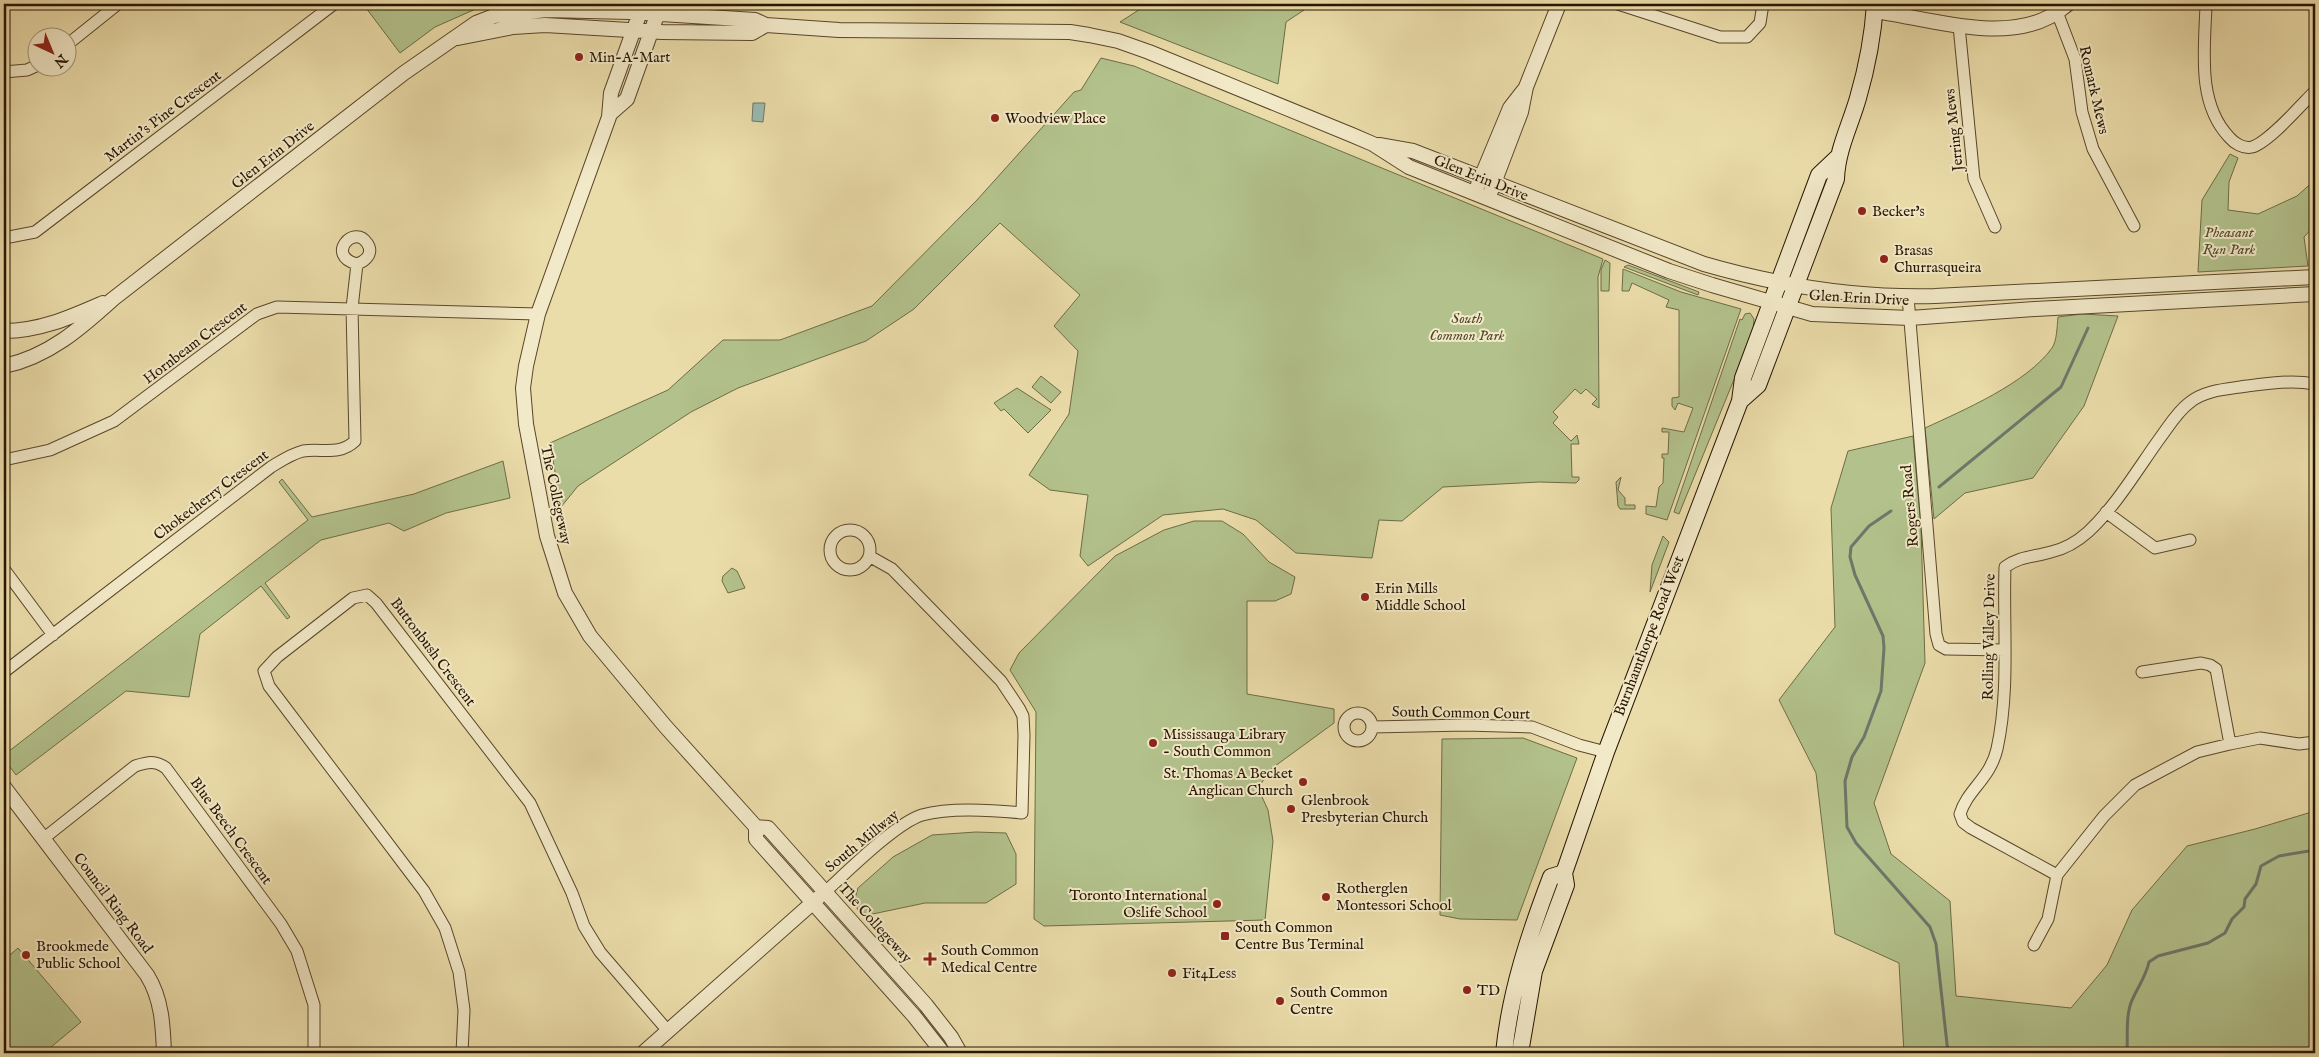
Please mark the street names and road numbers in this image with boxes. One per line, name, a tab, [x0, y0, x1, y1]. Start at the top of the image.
street label: Romark Mews	[2075, 44, 2113, 136]
street label: Martin's Pine Crescent	[101, 66, 225, 166]
street label: Jerring Mews	[1940, 88, 1968, 174]
street label: Glen Erin Drive	[228, 117, 318, 193]
street label: Glen Erin Drive	[1431, 150, 1531, 206]
street label: Glen Erin Drive	[1808, 286, 1910, 310]
street label: Hornbeam Crescent	[139, 298, 251, 388]
street label: The Collegeway	[536, 443, 576, 547]
street label: Chokecherry Crescent	[150, 446, 272, 544]
street label: Rogers Road	[1897, 463, 1923, 548]
street label: Burnhamthorpe Road West	[1610, 553, 1688, 719]
street label: Rolling Valley Drive	[1978, 573, 2000, 701]
street label: Buttonbush Crescent	[386, 594, 480, 710]
street label: South Common Court	[1392, 702, 1530, 724]
street label: Blue Beech Crescent	[186, 774, 276, 888]
street label: South Millway	[821, 805, 903, 877]
street label: Council Ring Road	[69, 849, 158, 958]
street label: The Collegeway	[834, 879, 916, 968]

